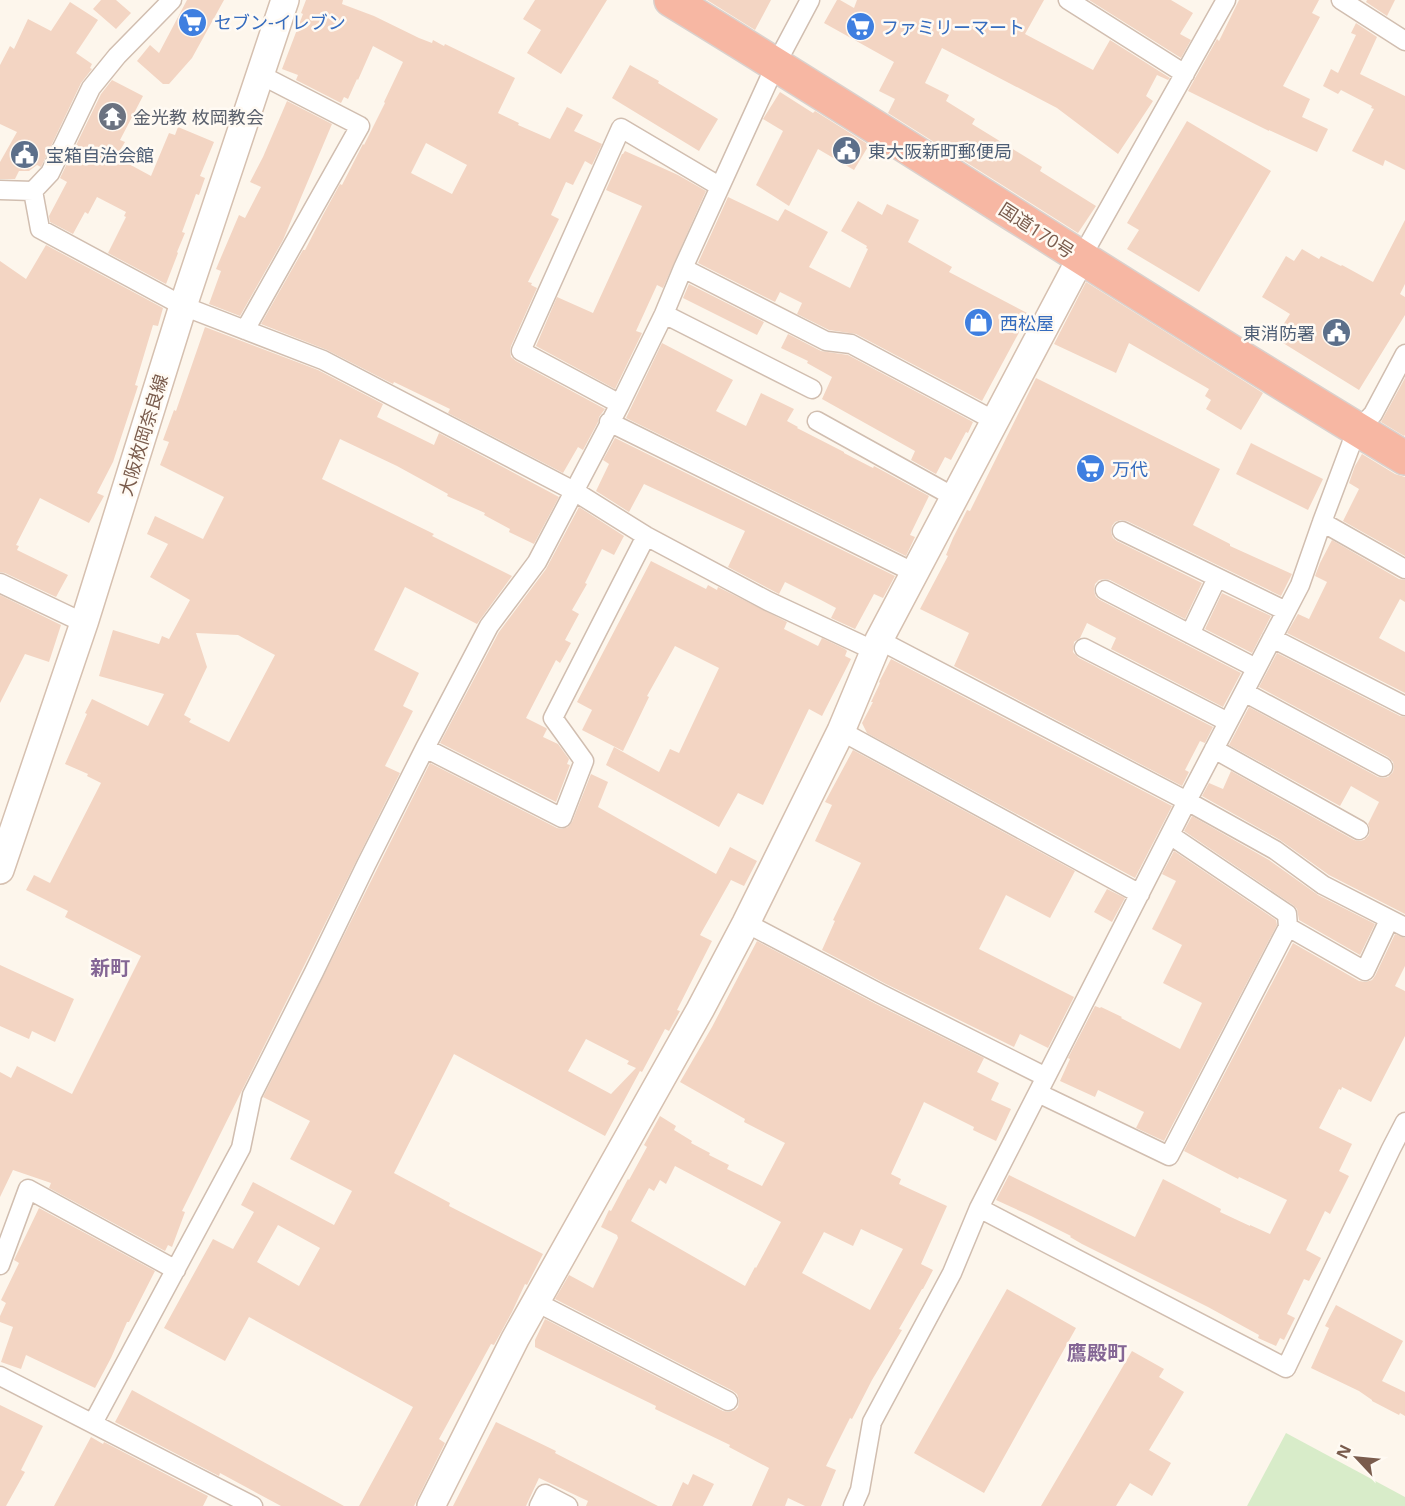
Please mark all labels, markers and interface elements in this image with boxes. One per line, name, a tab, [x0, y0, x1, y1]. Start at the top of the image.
supermarket icon: セブン-イレブン	[177, 6, 209, 38]
place label: セブン-イレブン	[214, 10, 346, 34]
supermarket icon: ファミリーマート	[844, 11, 876, 43]
place label: ファミリーマート	[881, 15, 1025, 39]
temple icon: 金光教 枚岡教会	[96, 101, 128, 133]
place label: 金光教 枚岡教会	[133, 105, 264, 129]
public building icon: 東大阪新町郵便局	[831, 135, 863, 167]
public building icon: 宝箱自治会館	[9, 139, 41, 171]
place label: 東大阪新町郵便局	[868, 139, 1012, 163]
place label: 宝箱自治会館	[46, 143, 154, 167]
street label: 国道170号	[995, 197, 1079, 263]
shop icon: 西松屋	[963, 307, 995, 339]
place label: 西松屋	[1000, 311, 1054, 335]
public building icon: 東消防署	[1320, 317, 1352, 349]
place label: 東消防署	[1243, 321, 1315, 345]
street label: 大阪枚岡奈良線	[113, 371, 173, 499]
supermarket icon: 万代	[1075, 453, 1107, 485]
place label: 万代	[1112, 457, 1148, 481]
district label: 新町	[90, 954, 130, 981]
district label: 鷹殿町	[1067, 1339, 1127, 1366]
north arrow	[1327, 1428, 1387, 1488]
text: N	[1331, 1441, 1356, 1462]

